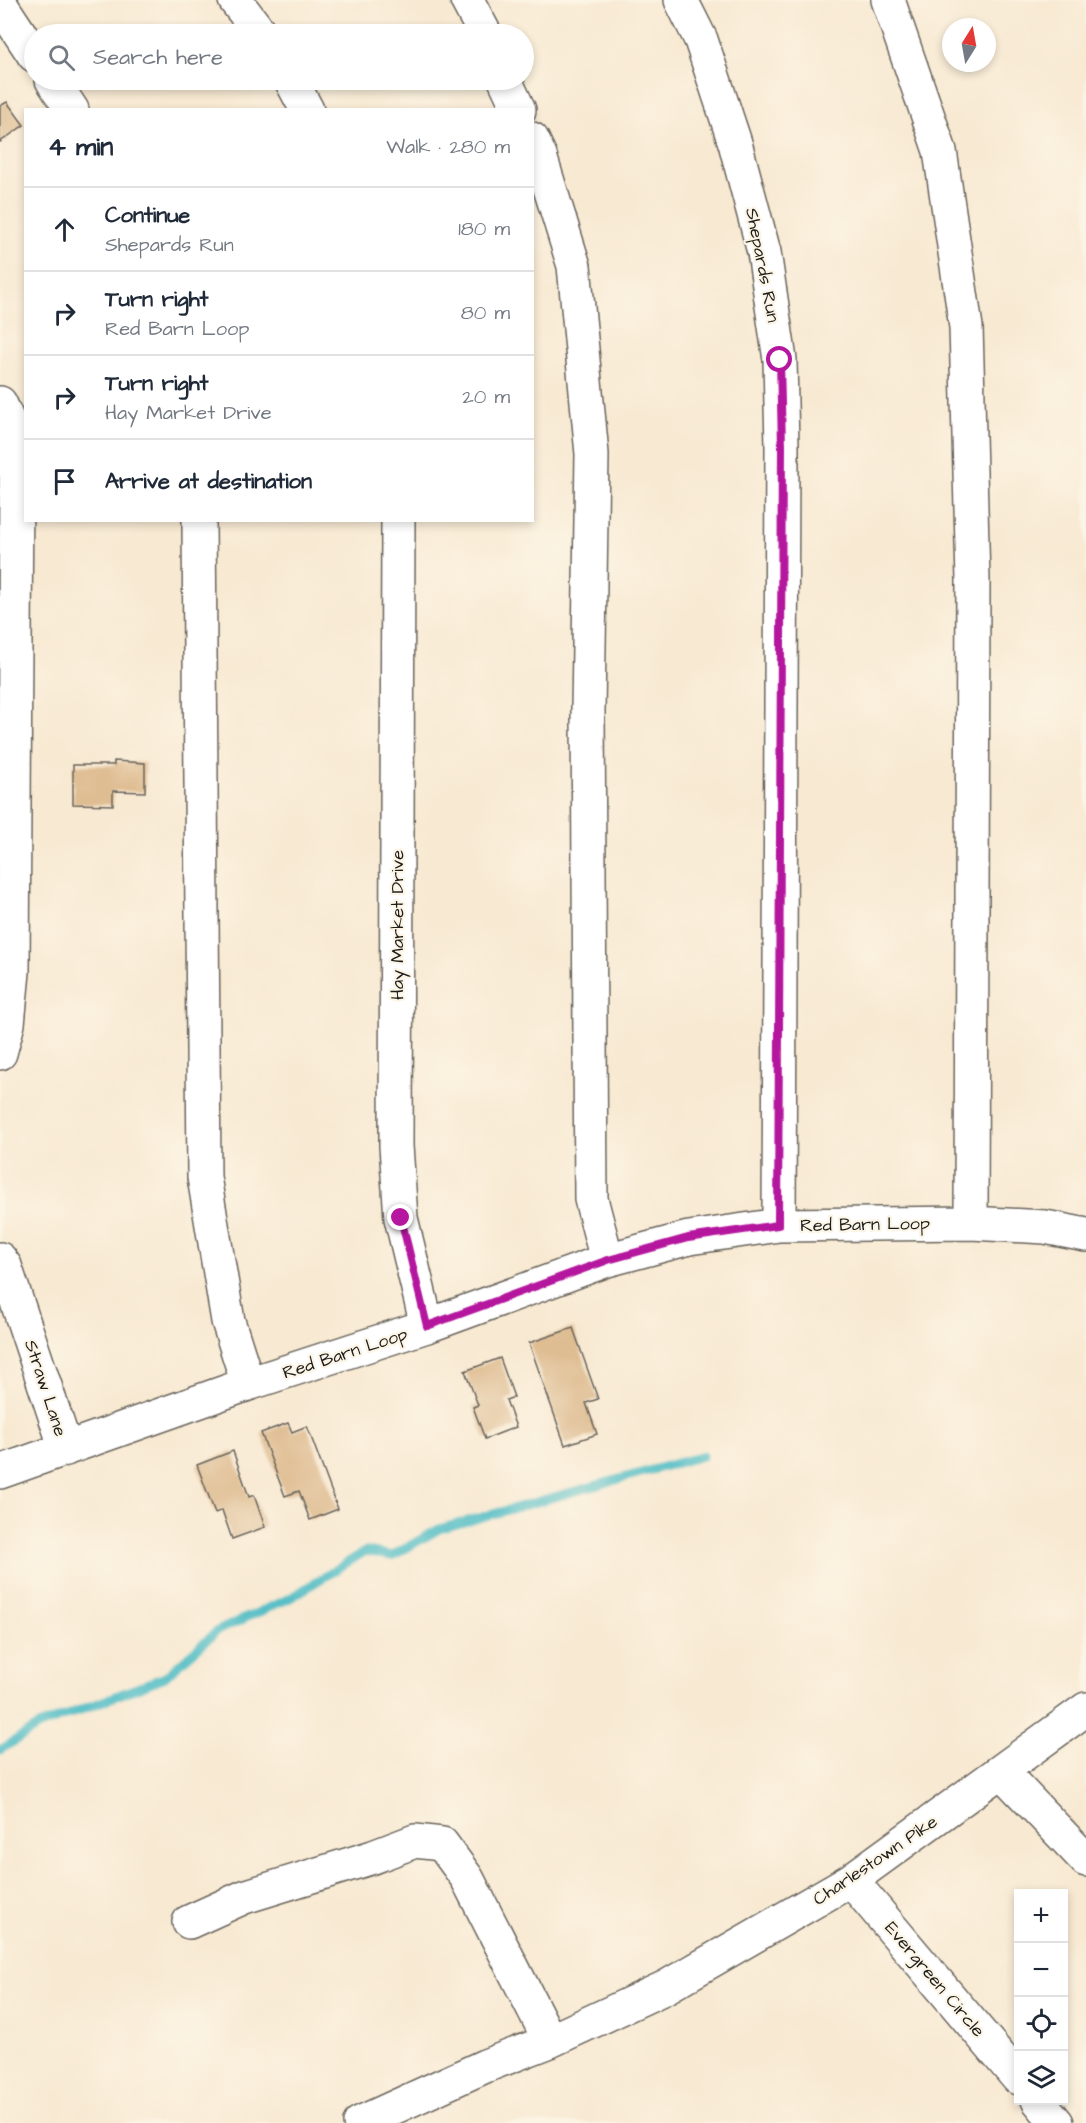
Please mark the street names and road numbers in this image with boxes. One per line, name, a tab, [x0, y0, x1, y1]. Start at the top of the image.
street label: Shepards Run	[739, 206, 786, 324]
street label: Hay Market Drive	[385, 850, 411, 1000]
street label: Red Barn Loop	[800, 1211, 930, 1238]
street label: Red Barn Loop	[280, 1322, 411, 1385]
street label: Straw Lane	[18, 1337, 73, 1440]
street label: Charlestown Pike	[808, 1809, 943, 1911]
street label: Evergreen Circle	[878, 1916, 991, 2043]

